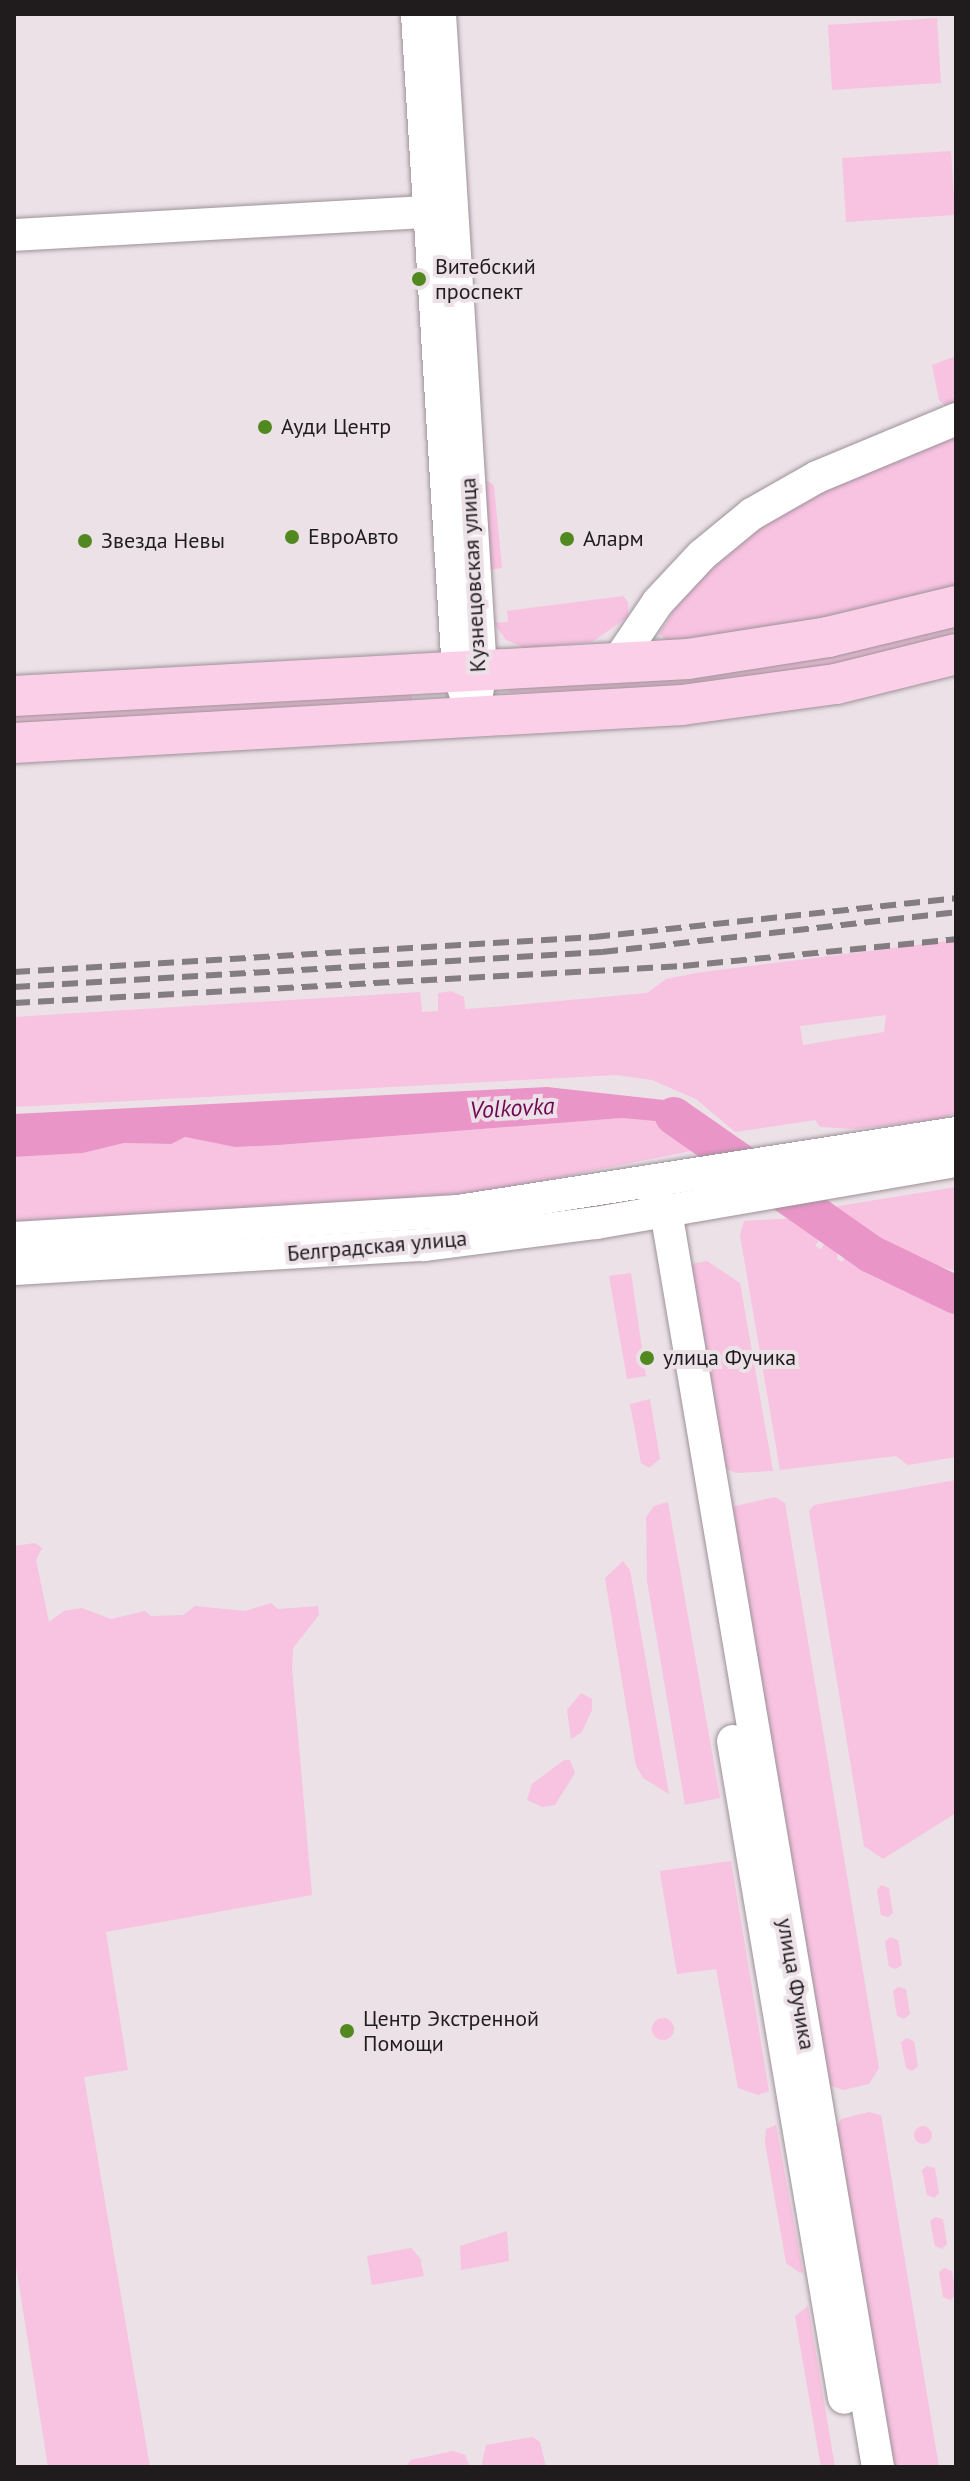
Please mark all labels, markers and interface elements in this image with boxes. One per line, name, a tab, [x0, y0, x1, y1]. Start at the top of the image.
place label: Витебский проспект	[435, 253, 536, 304]
marker: Витебский проспект	[410, 270, 428, 288]
place label: Ауди Центр	[281, 414, 391, 440]
marker: Ауди Центр	[256, 418, 274, 436]
street label: Кузнецовская улица	[455, 477, 491, 673]
place label: ЕвроАвто	[308, 524, 399, 550]
place label: Аларм	[583, 526, 644, 552]
place label: Звезда Невы	[101, 528, 225, 554]
marker: ЕвроАвто	[283, 528, 301, 546]
marker: Аларм	[558, 530, 576, 548]
marker: Звезда Невы	[76, 532, 94, 550]
water label: Volkovka	[469, 1091, 555, 1125]
street label: Белградская улица	[286, 1225, 468, 1267]
place label: улица Фучика	[663, 1345, 796, 1371]
marker: улица Фучика	[638, 1349, 656, 1367]
street label: улица Фучика	[771, 1916, 821, 2052]
place label: Центр Экстренной Помощи	[363, 2005, 539, 2056]
marker: Центр Экстренной Помощи	[338, 2022, 356, 2040]

